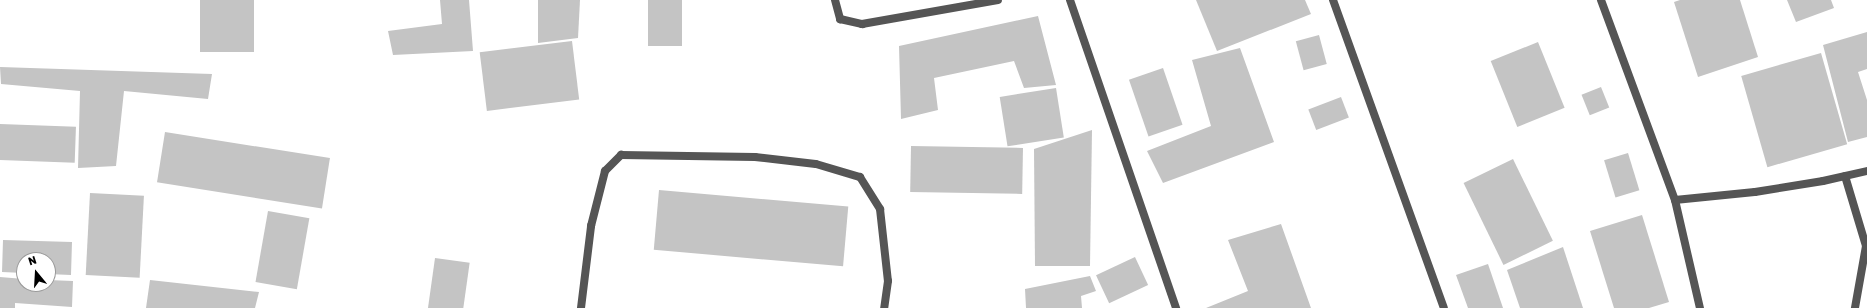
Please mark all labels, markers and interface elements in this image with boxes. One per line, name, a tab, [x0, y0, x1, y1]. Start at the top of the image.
north arrow	[16, 252, 56, 292]
text: N	[27, 254, 38, 268]

